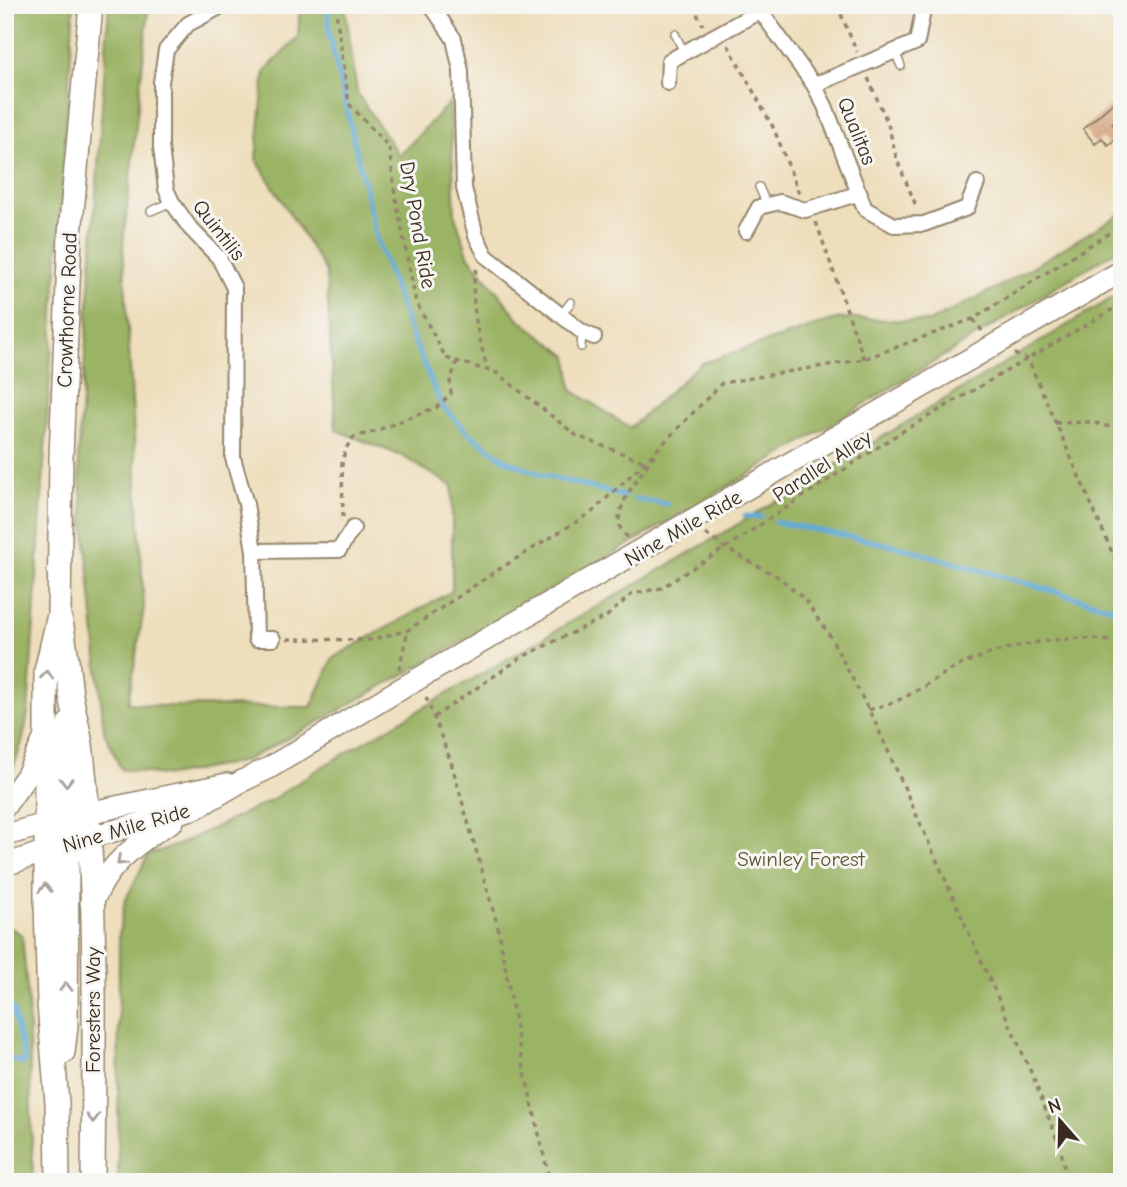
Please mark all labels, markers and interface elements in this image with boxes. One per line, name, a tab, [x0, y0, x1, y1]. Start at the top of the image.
street label: Qualitas	[833, 94, 881, 168]
street label: Dry Pond Ride	[395, 160, 441, 290]
street label: Quintilis	[188, 195, 250, 265]
street label: Crowthorne Road	[52, 232, 82, 388]
street label: Parallel Alley	[768, 425, 876, 507]
street label: Nine Mile Ride	[620, 485, 746, 571]
one-way arrow	[39, 669, 54, 680]
one-way arrow	[58, 777, 74, 787]
street label: Nine Mile Ride	[60, 798, 192, 858]
park label: Swinley Forest	[737, 847, 866, 871]
one-way arrow	[116, 853, 129, 866]
one-way arrow	[38, 883, 53, 894]
street label: Foresters Way	[81, 946, 105, 1073]
one-way arrow	[58, 981, 74, 991]
north arrow	[1026, 1086, 1096, 1156]
text: N	[1045, 1094, 1064, 1118]
one-way arrow	[86, 1113, 101, 1124]

